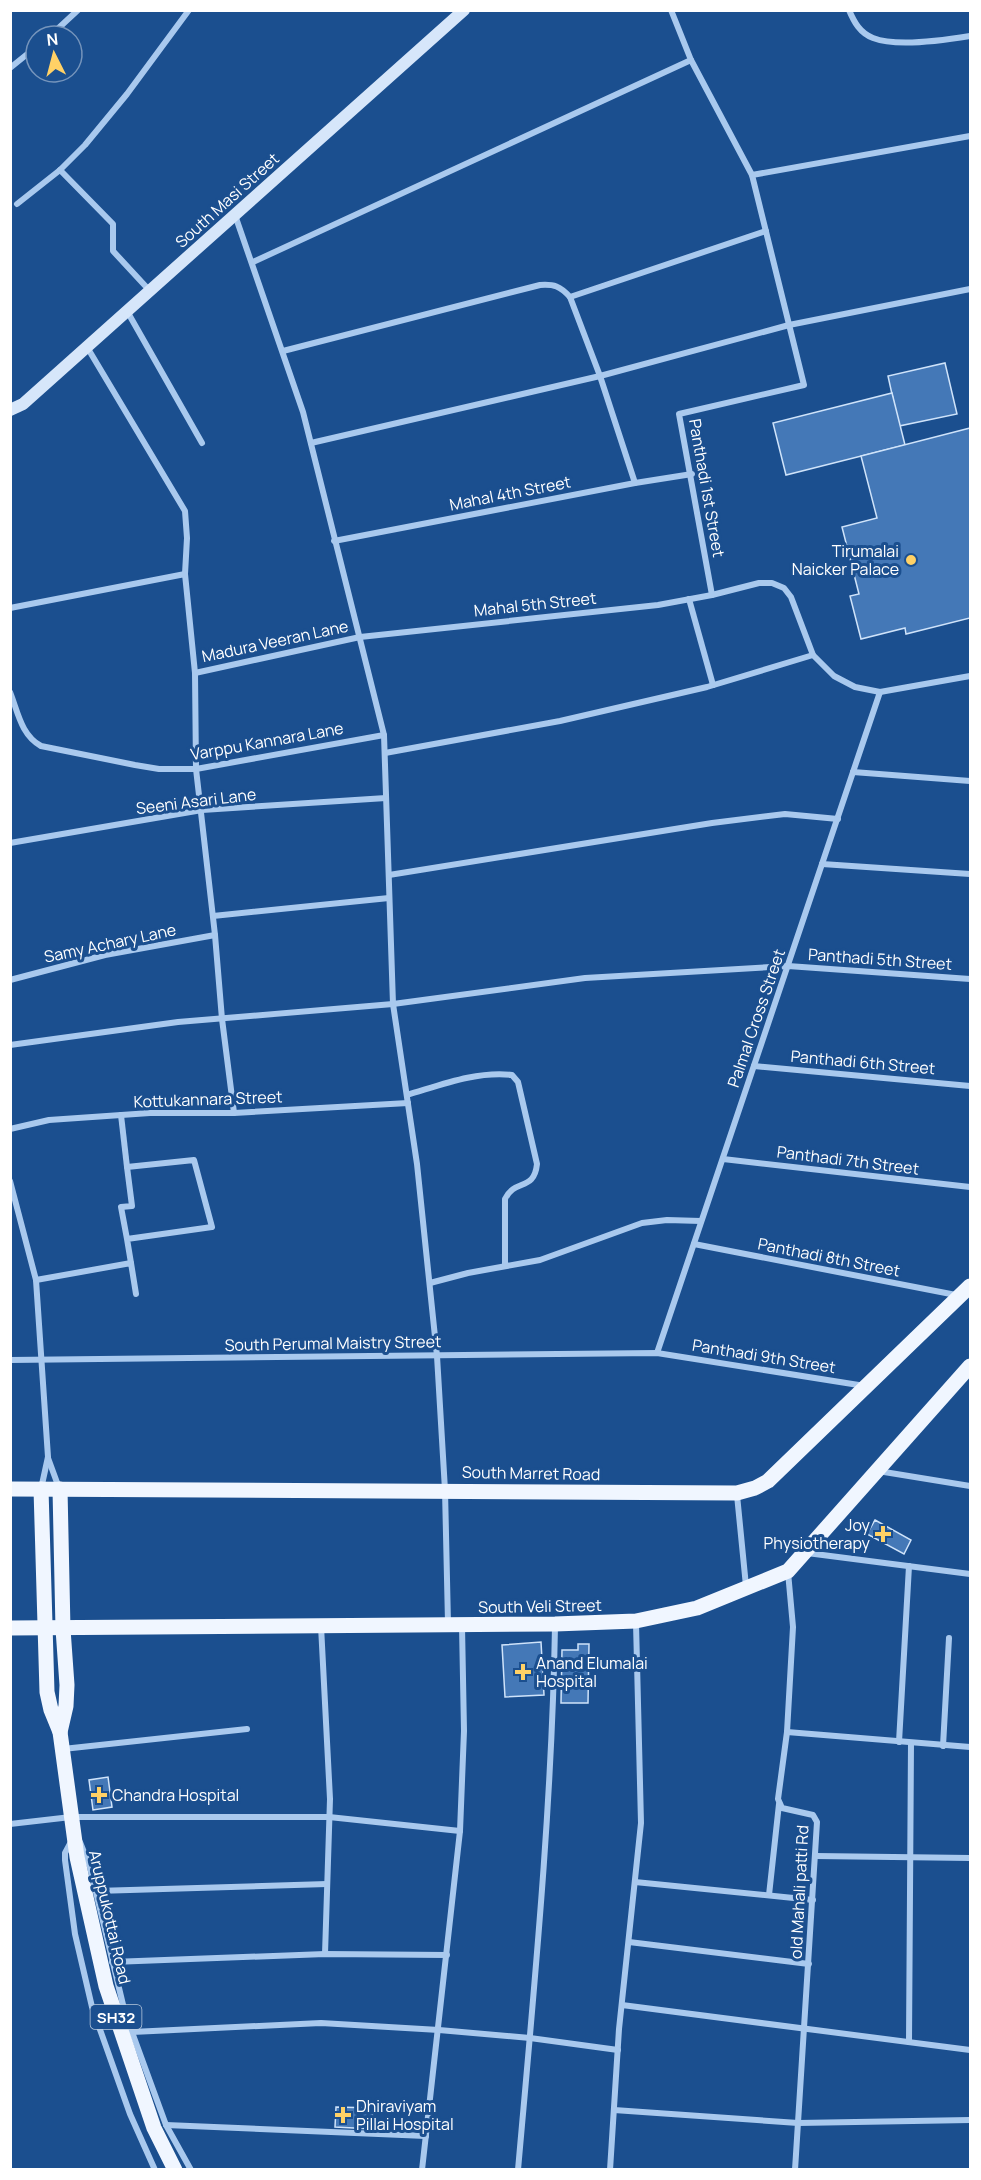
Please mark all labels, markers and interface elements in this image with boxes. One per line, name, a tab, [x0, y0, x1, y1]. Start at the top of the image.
north arrow	[24, 24, 84, 84]
text: N	[46, 28, 59, 51]
street label: South Masi Street	[170, 147, 284, 253]
street label: Panthadi 1st Street	[684, 417, 730, 559]
street label: Mahal 4th Street	[447, 470, 573, 516]
place label: Tirumalai Naicker Palace	[792, 540, 899, 580]
marker: Tirumalai Naicker Palace	[904, 553, 918, 567]
street label: Mahal 5th Street	[473, 587, 597, 621]
street label: Madura Veeran Lane	[200, 615, 350, 667]
street label: Varppu Kannara Lane	[189, 717, 345, 765]
street label: Seeni Asari Lane	[135, 783, 257, 819]
street label: Samy Achary Lane	[42, 918, 178, 968]
street label: Panthadi 5th Street	[807, 943, 953, 975]
street label: Palmal Cross Street	[722, 946, 790, 1090]
street label: Panthadi 6th Street	[790, 1045, 936, 1079]
street label: Kottukannara Street	[133, 1085, 283, 1113]
street label: Panthadi 7th Street	[776, 1140, 920, 1180]
street label: Panthadi 8th Street	[756, 1232, 902, 1282]
street label: South Perumal Maistry Street	[224, 1330, 442, 1356]
street label: Panthadi 9th Street	[691, 1334, 837, 1378]
street label: South Marret Road	[462, 1461, 600, 1485]
place label: Joy Physiotherapy	[764, 1514, 871, 1554]
marker: Joy Physiotherapy	[874, 1525, 892, 1543]
street label: South Veli Street	[478, 1594, 602, 1618]
place label: Anand Elumalai Hospital	[536, 1652, 648, 1692]
marker: Anand Elumalai Hospital	[514, 1663, 532, 1681]
place label: Chandra Hospital	[112, 1784, 239, 1806]
marker: Chandra Hospital	[90, 1786, 108, 1804]
street label: old Mahali patti Rd	[785, 1825, 813, 1959]
street label: Aruppukottai Road	[84, 1848, 136, 1986]
road number: SH32	[90, 2005, 142, 2029]
place label: Dhiraviyam Pillai Hospital	[356, 2095, 454, 2135]
marker: Dhiraviyam Pillai Hospital	[334, 2106, 352, 2124]

